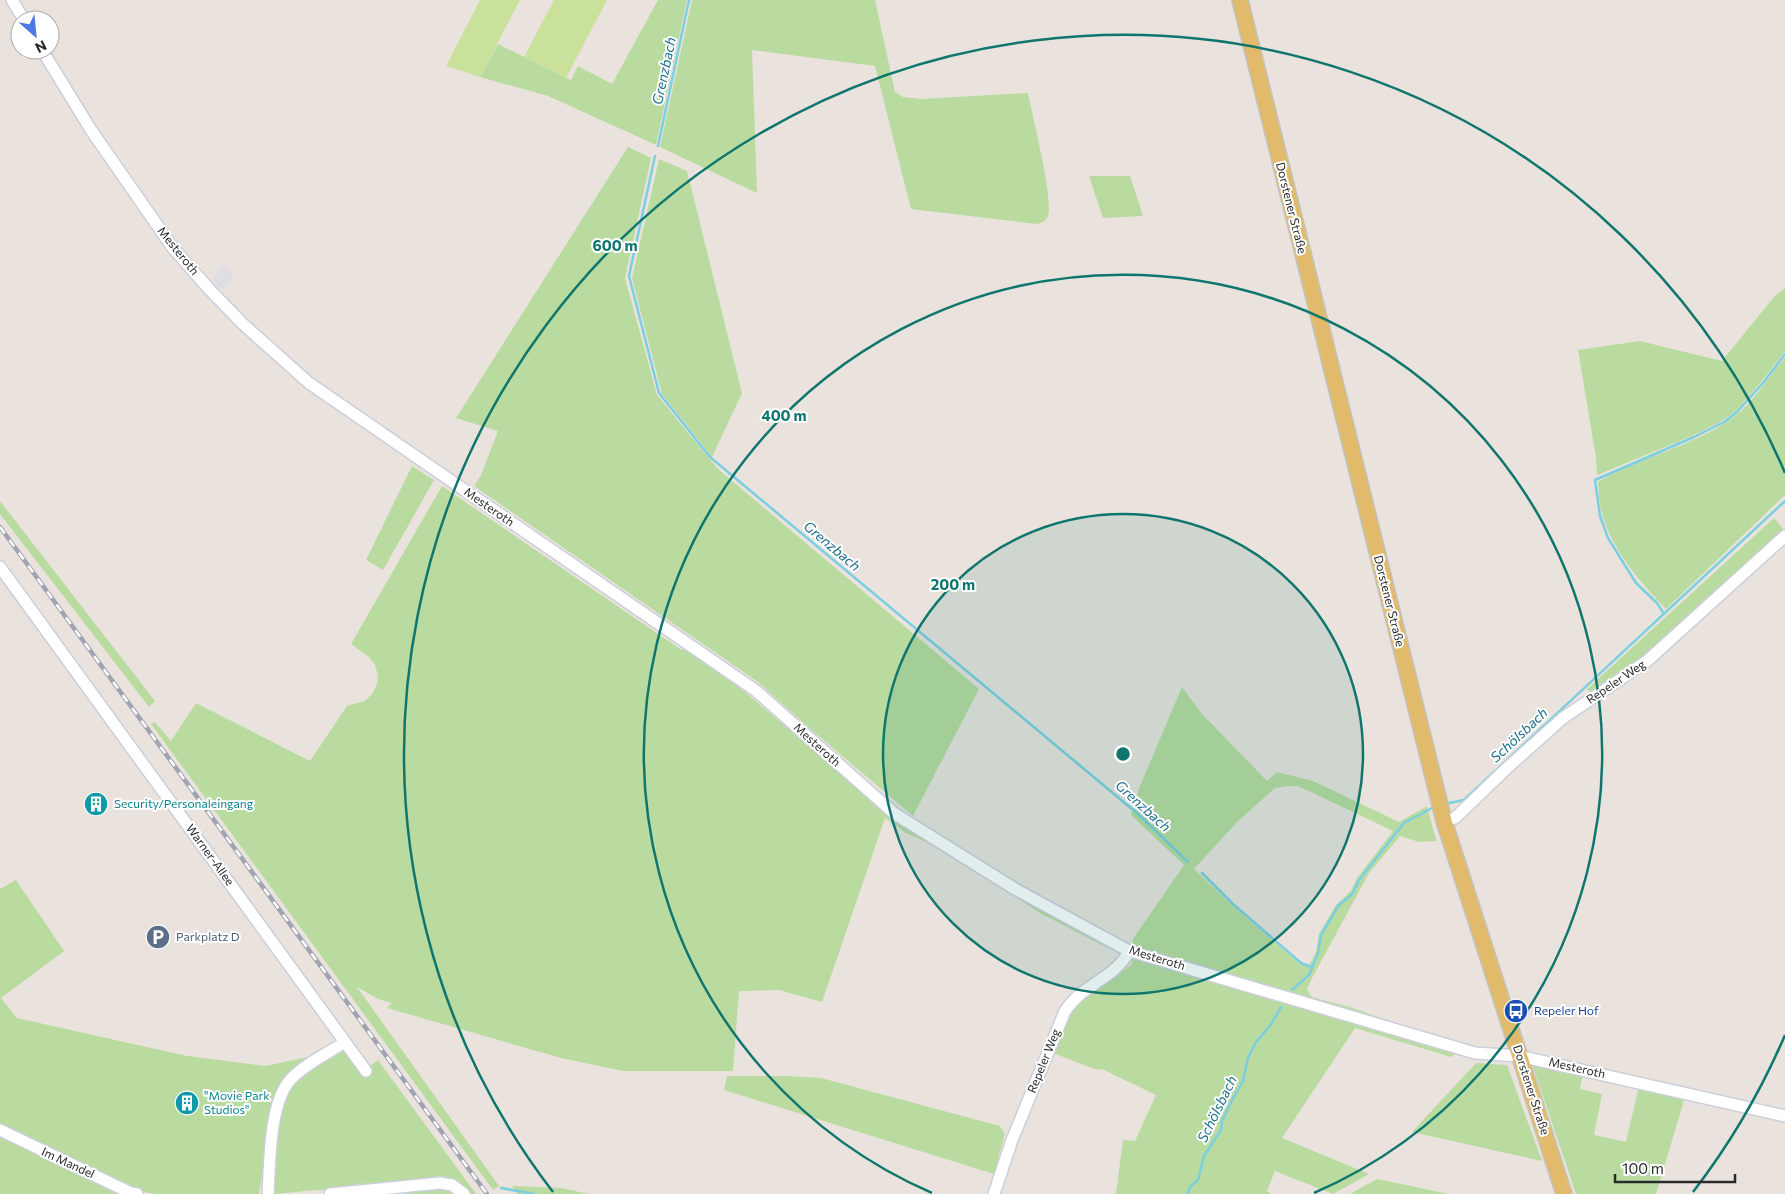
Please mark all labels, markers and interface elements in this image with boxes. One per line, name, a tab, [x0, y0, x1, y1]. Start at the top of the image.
north arrow	[10, 10, 60, 60]
water label: Grenzbach	[648, 36, 679, 106]
text: N	[33, 37, 50, 57]
street label: Dorstener Straße	[1274, 161, 1310, 255]
street label: Mesteroth	[155, 223, 202, 277]
text: 600 m	[592, 236, 638, 254]
text: 400 m	[761, 406, 807, 424]
street label: Mesteroth	[462, 484, 517, 529]
water label: Grenzbach	[801, 517, 864, 574]
street label: Dorstener Straße	[1372, 554, 1408, 648]
text: 200 m	[931, 575, 975, 593]
street label: Repeler Weg	[1583, 656, 1648, 706]
water label: Schölsbach	[1487, 704, 1551, 765]
street label: Mesteroth	[791, 720, 844, 769]
centre of rings	[1114, 745, 1132, 763]
water label: Grenzbach	[1112, 776, 1174, 835]
building icon: Security/Personaleingang	[83, 791, 109, 817]
place label: Security/Personaleingang	[114, 796, 254, 810]
street label: Warner-Allee	[184, 821, 238, 888]
parking icon: Parkplatz D	[145, 924, 171, 950]
place label: Parkplatz D	[176, 929, 240, 943]
street label: Mesteroth	[1128, 942, 1187, 972]
bus stop icon: Repeler Hof	[1503, 998, 1529, 1024]
place label: Repeler Hof	[1534, 1003, 1599, 1017]
street label: Repeler Weg	[1024, 1026, 1063, 1095]
street label: Dorstener Straße	[1511, 1043, 1553, 1136]
street label: Mesteroth	[1547, 1054, 1607, 1080]
water label: Schölsbach	[1193, 1073, 1240, 1145]
place label: "Movie Park Studios"	[204, 1088, 270, 1116]
building icon: "Movie Park Studios"	[174, 1090, 200, 1116]
street label: Im Mandel	[40, 1144, 97, 1180]
scale bar	[1615, 1152, 1735, 1184]
text: 100 m	[1622, 1159, 1664, 1177]

